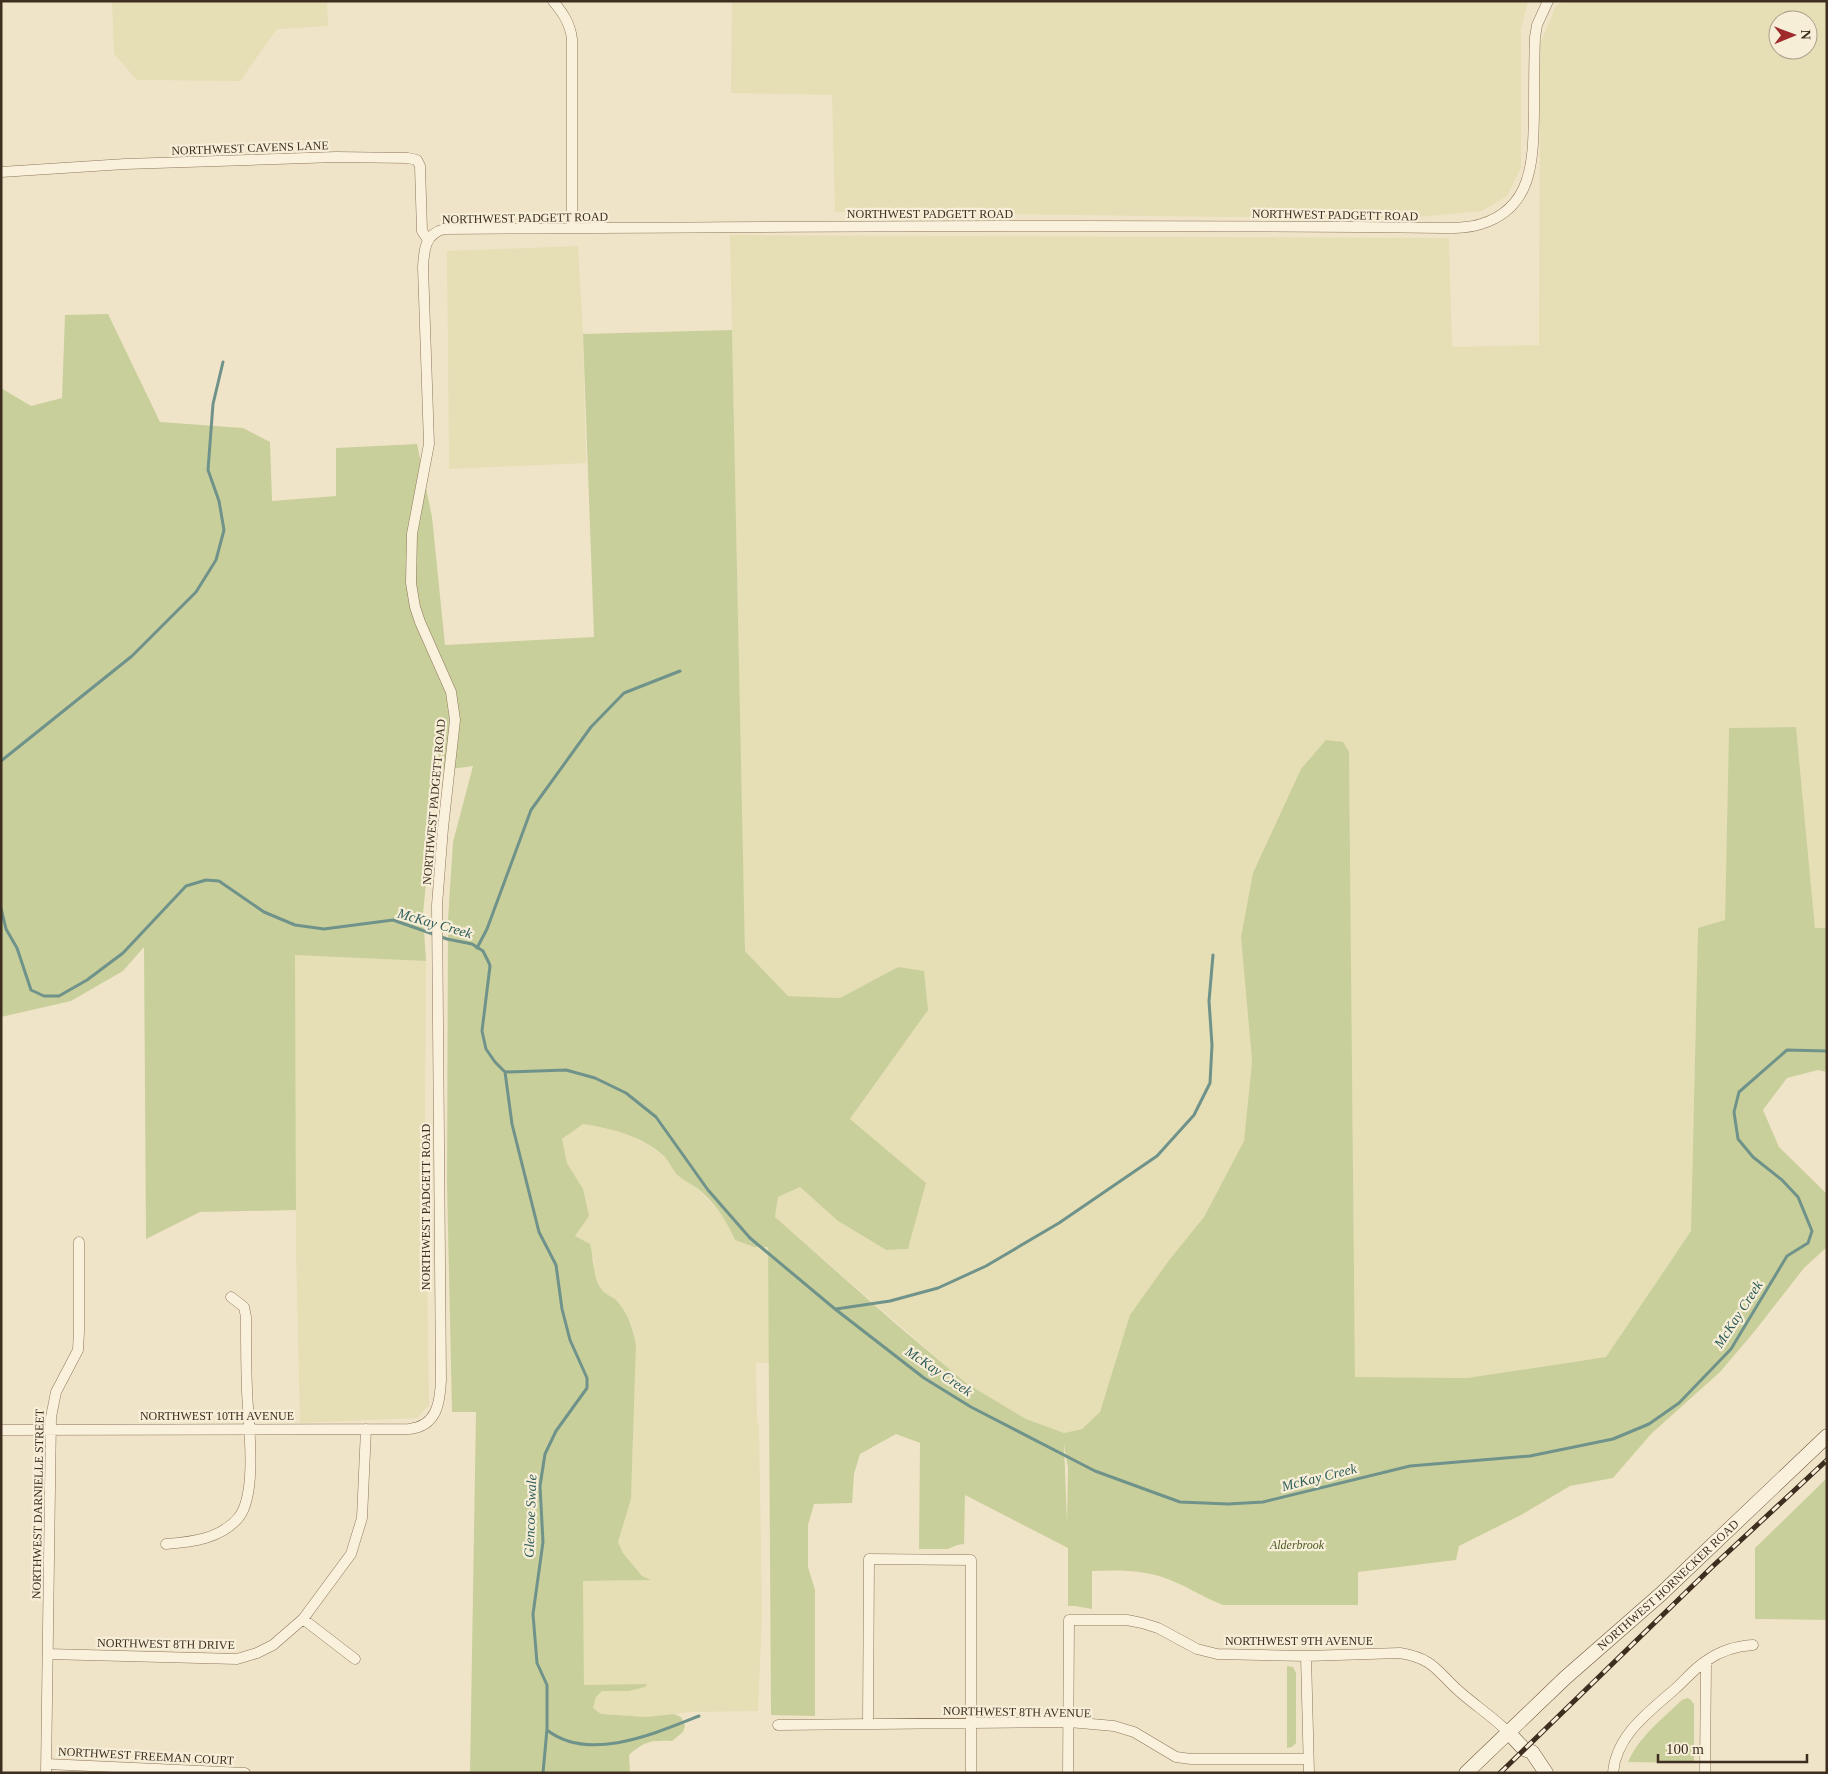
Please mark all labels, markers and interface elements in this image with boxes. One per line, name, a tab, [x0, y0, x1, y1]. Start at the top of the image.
north arrow	[1768, 10, 1818, 60]
text: N	[1798, 30, 1813, 40]
street label: NORTHWEST CAVENS LANE	[171, 138, 329, 158]
street label: NORTHWEST PADGETT ROAD	[847, 207, 1014, 221]
street label: NORTHWEST PADGETT ROAD	[1252, 207, 1419, 223]
street label: NORTHWEST PADGETT ROAD	[442, 210, 609, 226]
street label: NORTHWEST PADGETT ROAD	[420, 718, 448, 885]
water label: McKay Creek	[395, 905, 475, 941]
street label: NORTHWEST PADGETT ROAD	[419, 1123, 433, 1290]
water label: McKay Creek	[1711, 1277, 1766, 1351]
water label: McKay Creek	[902, 1343, 975, 1400]
street label: NORTHWEST DARNIELLE STREET	[29, 1408, 47, 1599]
street label: NORTHWEST 10TH AVENUE	[140, 1409, 294, 1423]
water label: McKay Creek	[1279, 1461, 1359, 1494]
water label: Glencoe Swale	[522, 1474, 539, 1558]
street label: NORTHWEST HORNECKER ROAD	[1595, 1517, 1742, 1653]
park label: Alderbrook	[1269, 1538, 1325, 1552]
street label: NORTHWEST 9TH AVENUE	[1225, 1634, 1373, 1648]
street label: NORTHWEST 8TH DRIVE	[97, 1636, 235, 1652]
street label: NORTHWEST 8TH AVENUE	[943, 1704, 1091, 1720]
scale bar	[1658, 1732, 1807, 1764]
text: 100 m	[1666, 1741, 1704, 1757]
street label: NORTHWEST FREEMAN COURT	[58, 1744, 235, 1768]

